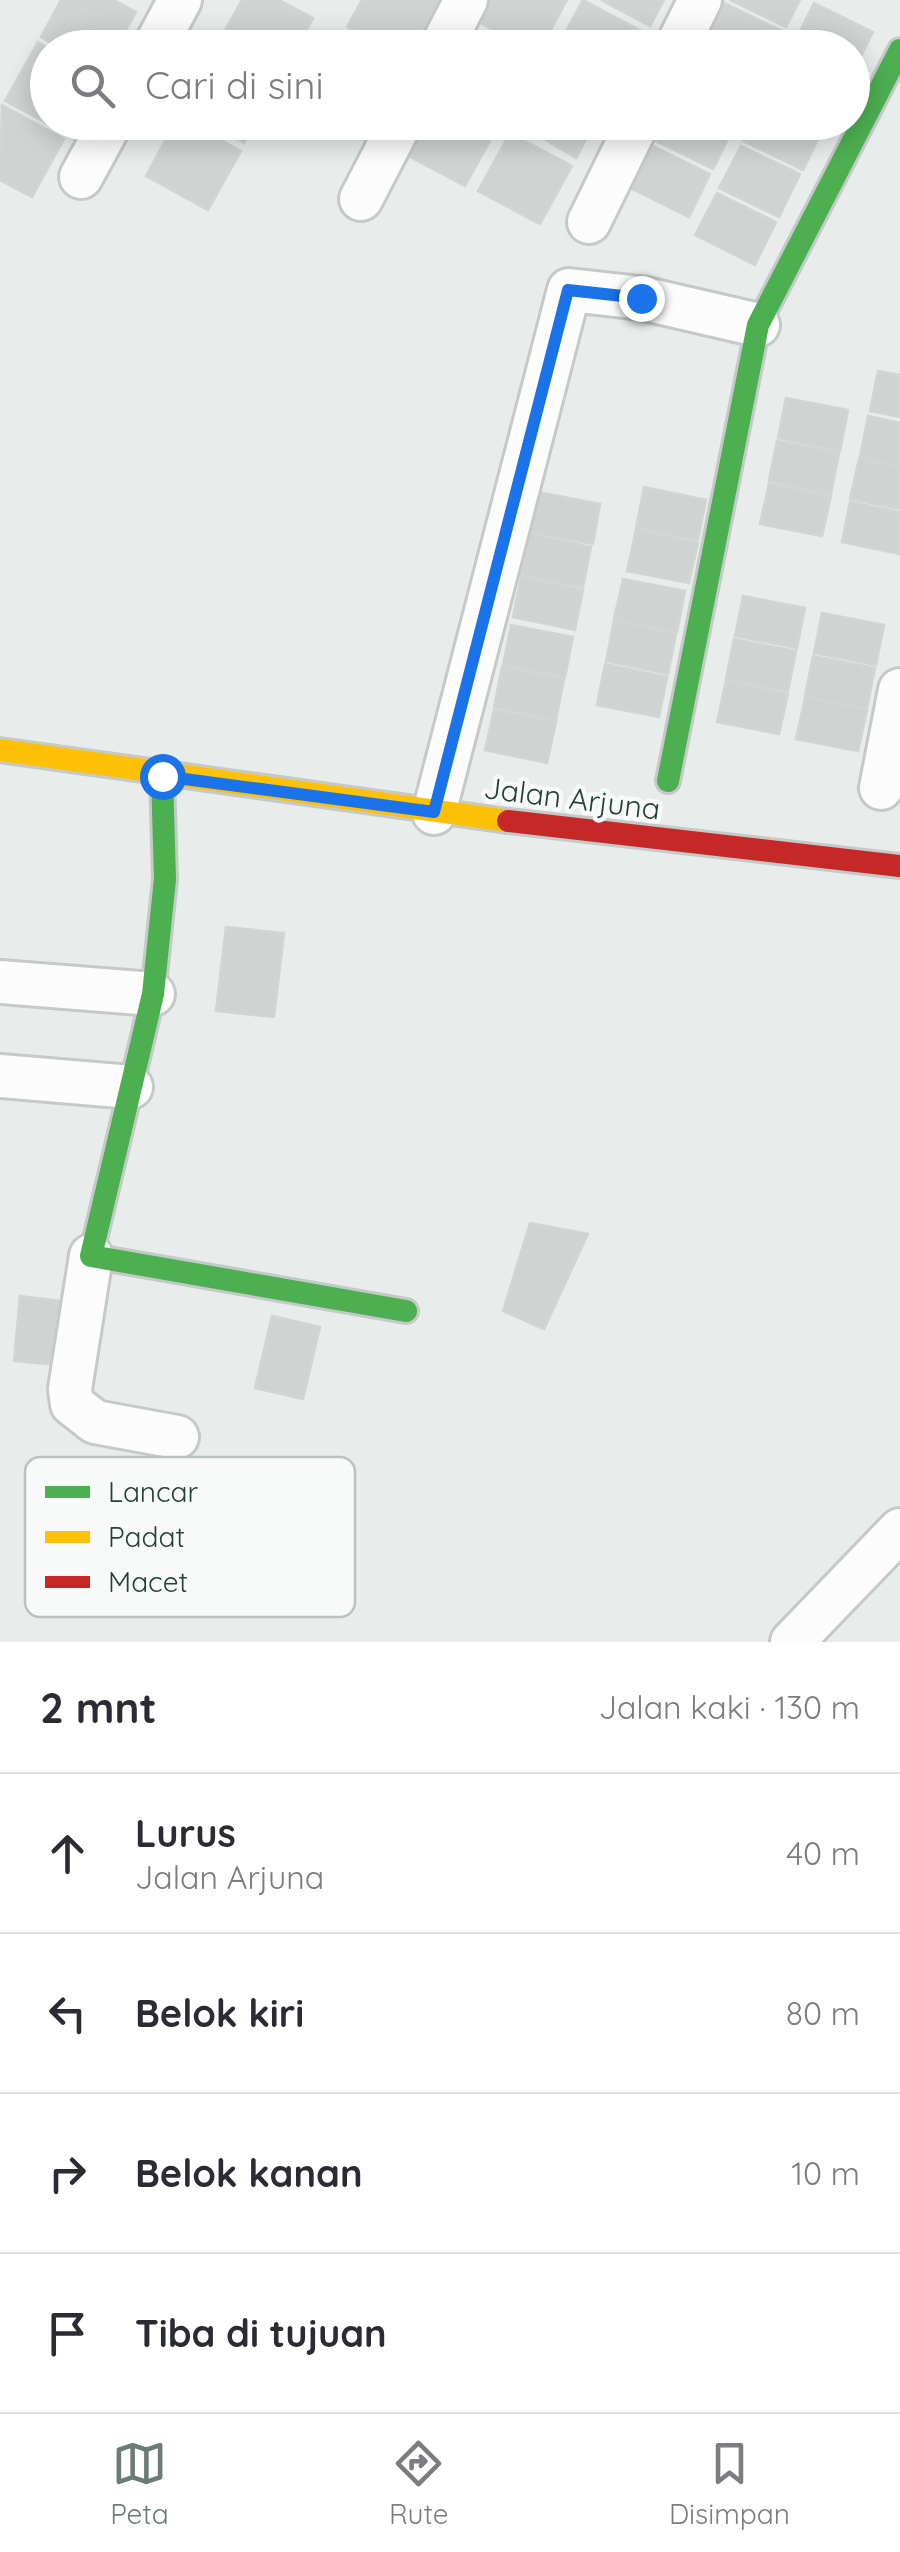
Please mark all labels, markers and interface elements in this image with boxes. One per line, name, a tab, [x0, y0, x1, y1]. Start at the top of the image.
search box	[30, 30, 870, 140]
icon: search	[65, 58, 120, 113]
text: Cari di sini	[145, 61, 324, 109]
route end	[619, 276, 665, 322]
route start	[140, 754, 186, 800]
street label: Jalan Arjuna	[482, 768, 662, 828]
legend	[25, 1457, 355, 1617]
text: Lancar	[108, 1474, 199, 1509]
text: Padat	[108, 1519, 185, 1554]
text: Macet	[108, 1564, 188, 1599]
text: 2 mnt	[40, 1681, 157, 1734]
text: Jalan kaki · 130 m	[599, 1687, 860, 1727]
text: Lurus	[135, 1809, 236, 1857]
icon: ahead	[40, 1826, 95, 1881]
text: 40 m	[786, 1833, 860, 1873]
text: Jalan Arjuna	[135, 1857, 324, 1897]
icon: left	[40, 1986, 95, 2041]
text: Belok kiri	[135, 1989, 304, 2037]
text: 80 m	[786, 1993, 860, 2033]
icon: right	[40, 2146, 95, 2201]
text: Belok kanan	[135, 2149, 363, 2197]
text: 10 m	[791, 2153, 860, 2193]
icon: arrive	[40, 2306, 95, 2361]
text: Tiba di tujuan	[135, 2309, 387, 2357]
tab: Peta	[110, 2436, 169, 2531]
tab: Rute	[389, 2436, 449, 2531]
tab: Disimpan	[669, 2436, 790, 2531]

